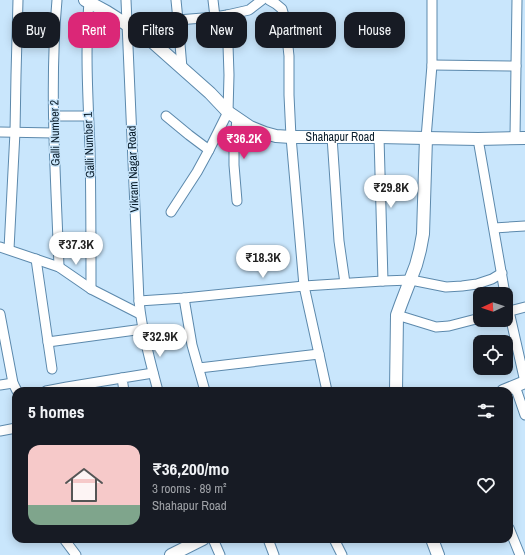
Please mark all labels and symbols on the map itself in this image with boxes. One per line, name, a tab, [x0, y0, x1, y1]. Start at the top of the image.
street label: Galli Number 2	[46, 100, 64, 166]
street label: Galli Number 1	[80, 111, 98, 178]
street label: Vikram Nagar Road	[123, 125, 143, 213]
pin: ₹36.2K	[211, 126, 277, 160]
street label: Shahapur Road	[306, 129, 375, 145]
pin: ₹29.8K	[358, 175, 424, 209]
pin: ₹37.3K	[43, 232, 109, 266]
pin: ₹18.3K	[230, 245, 296, 279]
north arrow	[473, 287, 513, 327]
pin: ₹32.9K	[127, 324, 193, 358]

